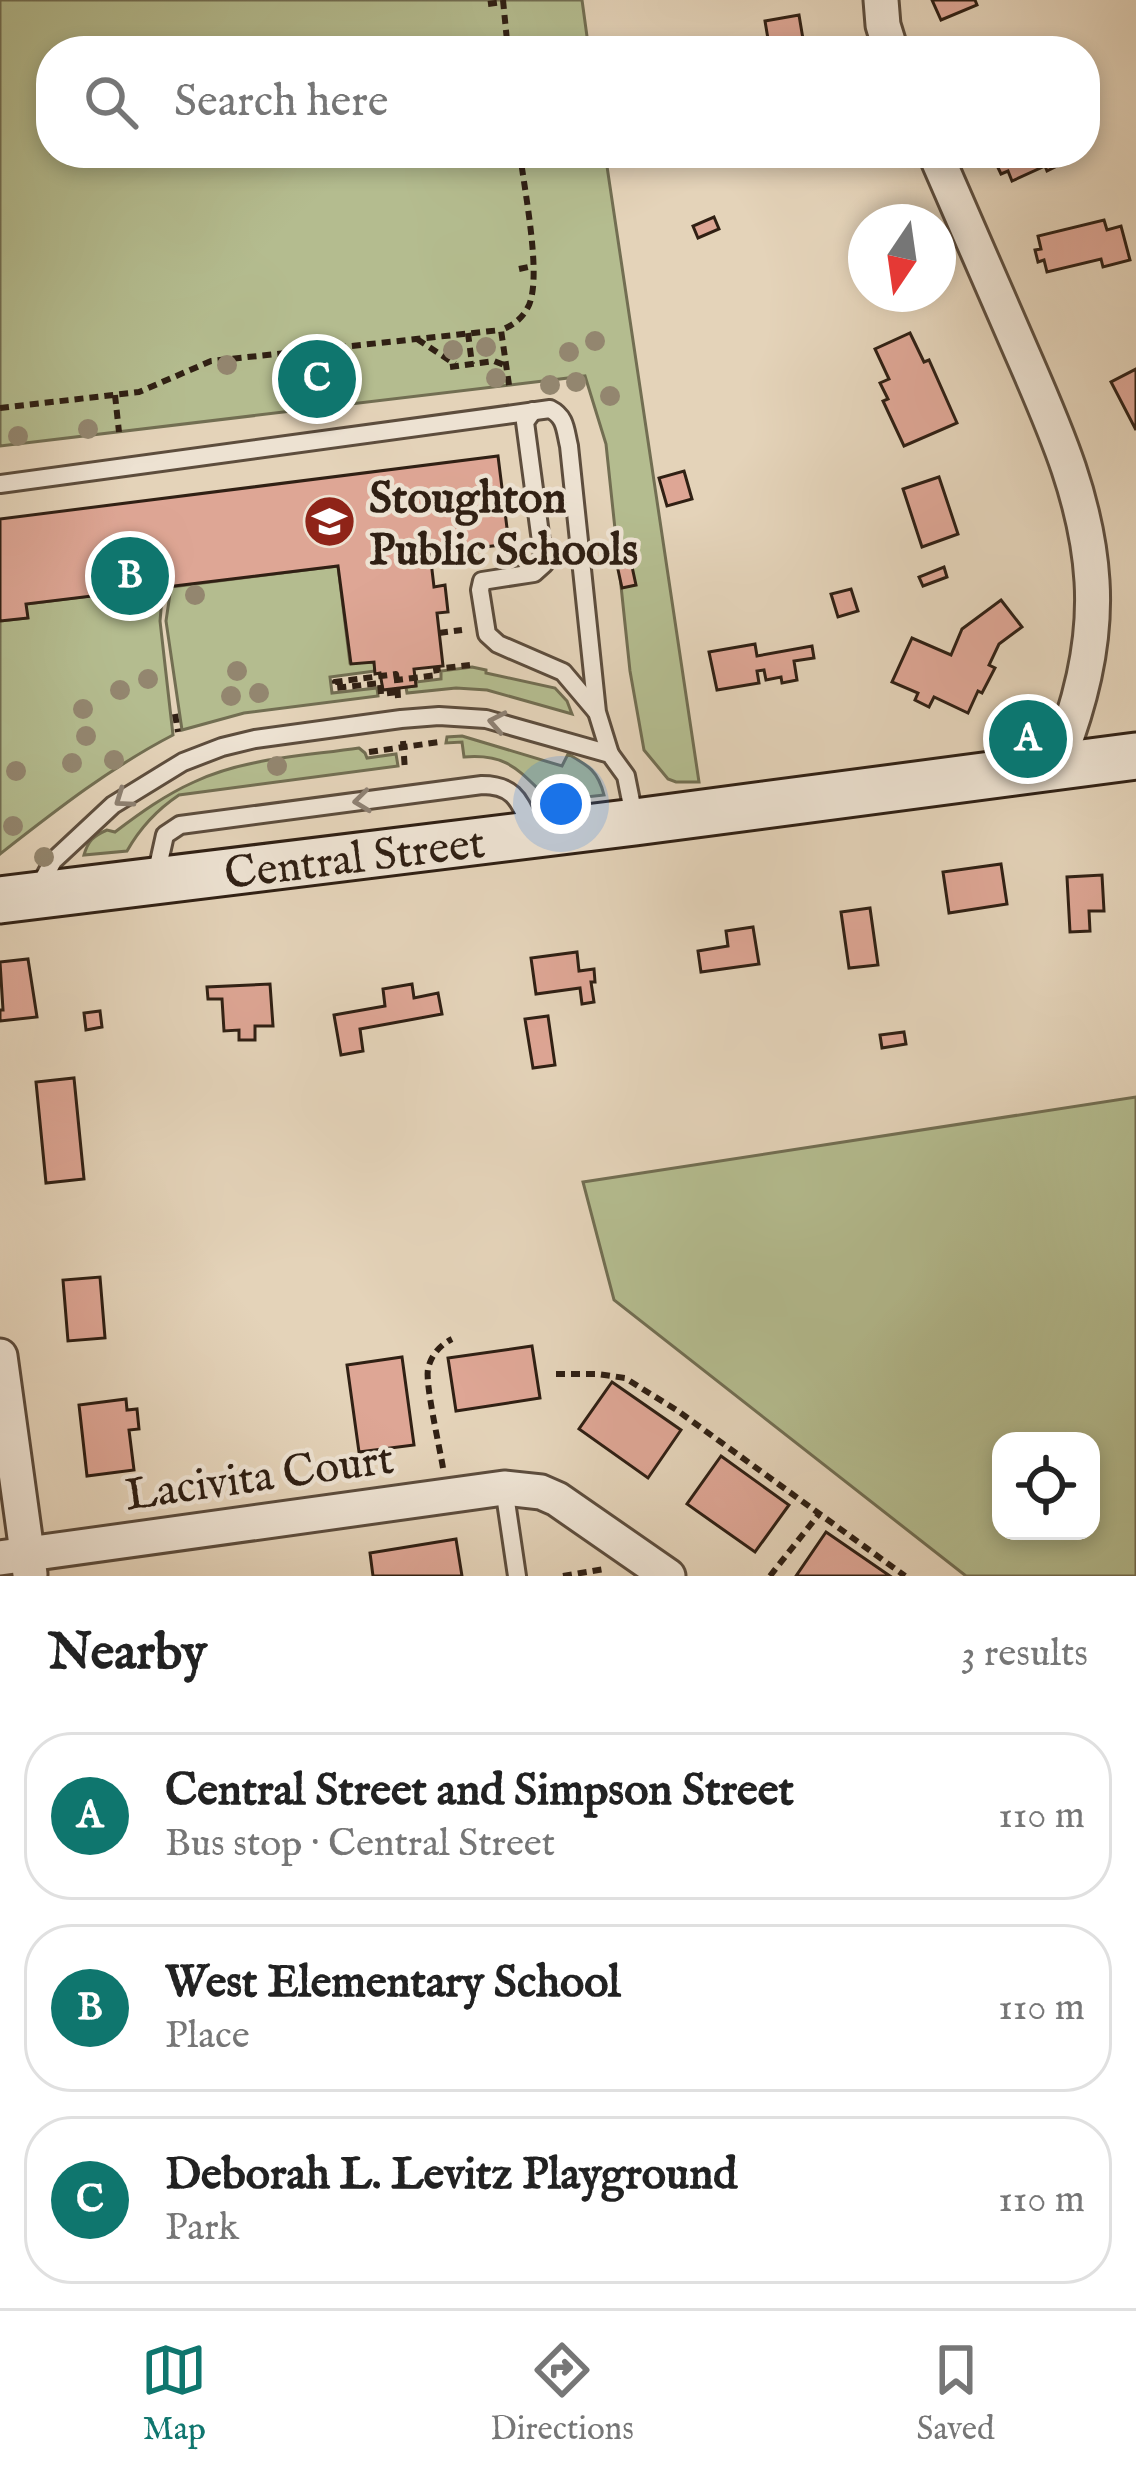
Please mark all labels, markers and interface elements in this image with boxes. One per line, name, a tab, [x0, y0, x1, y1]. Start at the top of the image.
search box	[36, 36, 1100, 168]
icon: search	[78, 69, 144, 135]
text: Search here	[174, 74, 388, 131]
north arrow	[848, 204, 956, 312]
pin: C	[278, 334, 356, 424]
place label: Stoughton Public Schools	[369, 471, 638, 580]
school or university icon: Stoughton Public Schools	[302, 494, 358, 550]
pin: B	[91, 531, 169, 621]
pin: A	[989, 694, 1067, 784]
one-way arrow	[488, 711, 508, 736]
your location	[531, 774, 591, 834]
one-way arrow	[115, 785, 137, 807]
one-way arrow	[352, 788, 372, 814]
street label: Central Street	[221, 816, 488, 904]
street label: Lacivita Court	[121, 1431, 397, 1526]
map controls	[992, 1432, 1100, 1540]
button: locate	[992, 1432, 1100, 1540]
text: Nearby	[48, 1622, 207, 1687]
text: 3 results	[961, 1630, 1088, 1679]
text: Central Street and Simpson Street	[165, 1763, 794, 1820]
text: A	[77, 1792, 103, 1841]
text: 110 m	[998, 1792, 1085, 1841]
text: Bus stop · Central Street	[165, 1820, 555, 1869]
text: West Elementary School	[165, 1955, 621, 2012]
text: B	[77, 1984, 103, 2033]
text: 110 m	[998, 1984, 1085, 2033]
text: Place	[165, 2012, 250, 2061]
text: Deborah L. Levitz Playground	[165, 2147, 737, 2204]
text: C	[76, 2176, 104, 2225]
text: 110 m	[998, 2176, 1085, 2225]
text: Park	[165, 2204, 239, 2253]
tab: Map	[141, 2337, 207, 2451]
tab: Directions	[490, 2337, 634, 2451]
tab: Saved	[917, 2337, 995, 2451]

